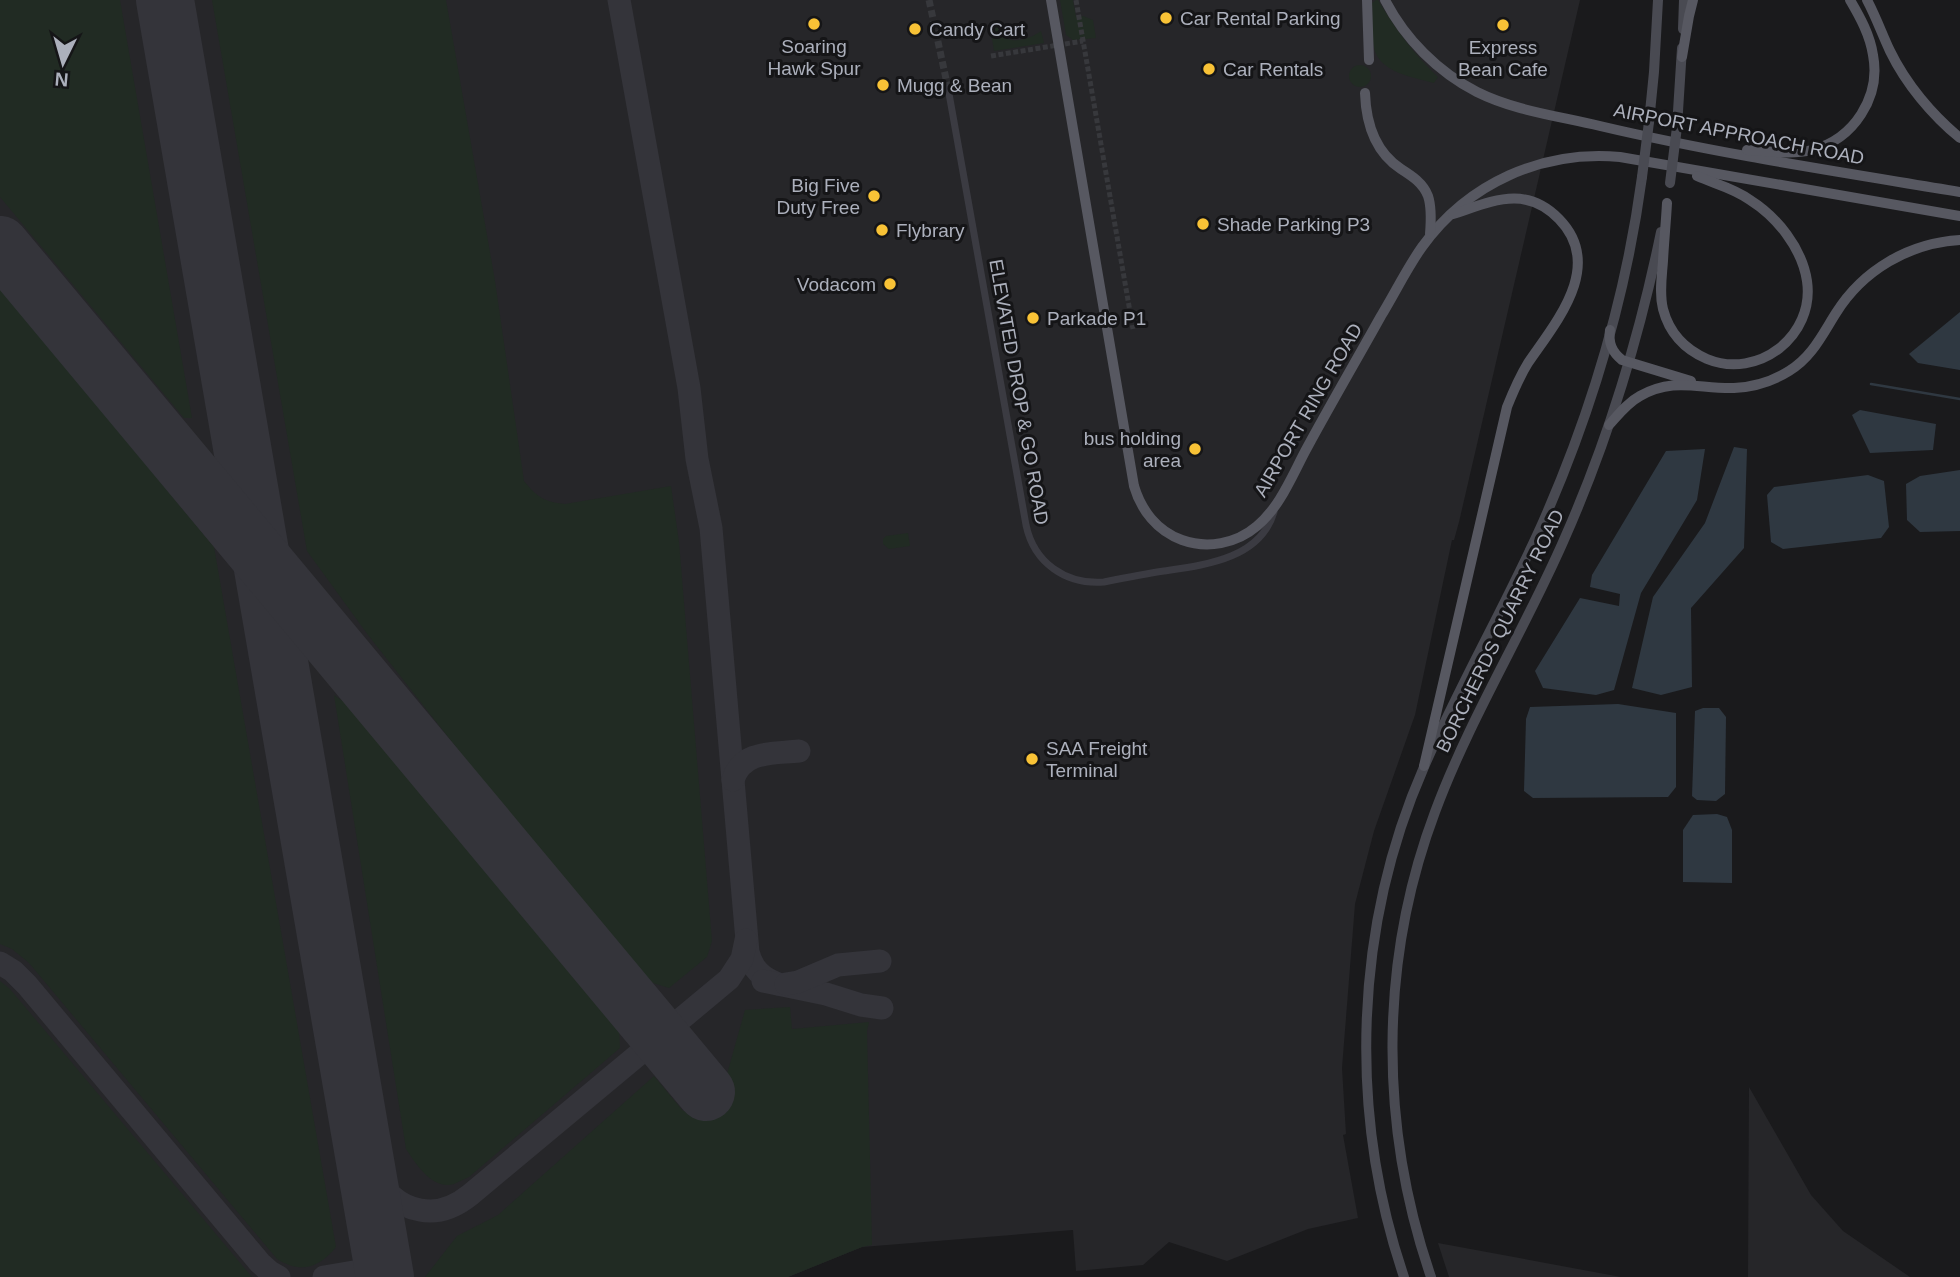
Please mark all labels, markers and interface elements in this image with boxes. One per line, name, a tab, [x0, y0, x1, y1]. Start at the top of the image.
place label: Car Rental Parking	[1180, 8, 1341, 29]
marker: Car Rental Parking	[1158, 10, 1174, 26]
marker: Soaring Hawk Spur	[806, 16, 822, 32]
marker: Express Bean Cafe	[1495, 17, 1511, 33]
place label: Candy Cart	[929, 19, 1026, 40]
marker: Candy Cart	[907, 21, 923, 37]
north arrow	[28, 28, 98, 98]
place label: Soaring Hawk Spur	[768, 36, 861, 79]
place label: Express Bean Cafe	[1458, 37, 1548, 80]
place label: Car Rentals	[1223, 59, 1323, 80]
marker: Car Rentals	[1201, 61, 1217, 77]
text: N	[54, 68, 69, 90]
place label: Mugg & Bean	[897, 75, 1012, 96]
marker: Mugg & Bean	[875, 77, 891, 93]
street label: AIRPORT APPROACH ROAD	[1612, 99, 1866, 169]
place label: Big Five Duty Free	[777, 175, 860, 218]
marker: Big Five Duty Free	[866, 188, 882, 204]
place label: Shade Parking P3	[1217, 214, 1370, 235]
marker: Shade Parking P3	[1195, 216, 1211, 232]
place label: Flybrary	[896, 220, 965, 241]
marker: Flybrary	[874, 222, 890, 238]
street label: ELEVATED DROP & GO ROAD	[985, 258, 1053, 526]
place label: Vodacom	[797, 274, 876, 295]
marker: Vodacom	[882, 276, 898, 292]
place label: Parkade P1	[1047, 308, 1146, 329]
marker: Parkade P1	[1025, 310, 1041, 326]
street label: AIRPORT RING ROAD	[1250, 320, 1366, 500]
place label: bus holding area	[1084, 428, 1181, 471]
marker: bus holding area	[1187, 441, 1203, 457]
street label: BORCHERDS QUARRY ROAD	[1432, 506, 1568, 756]
place label: SAA Freight Terminal	[1046, 738, 1148, 781]
marker: SAA Freight Terminal	[1024, 751, 1040, 767]

